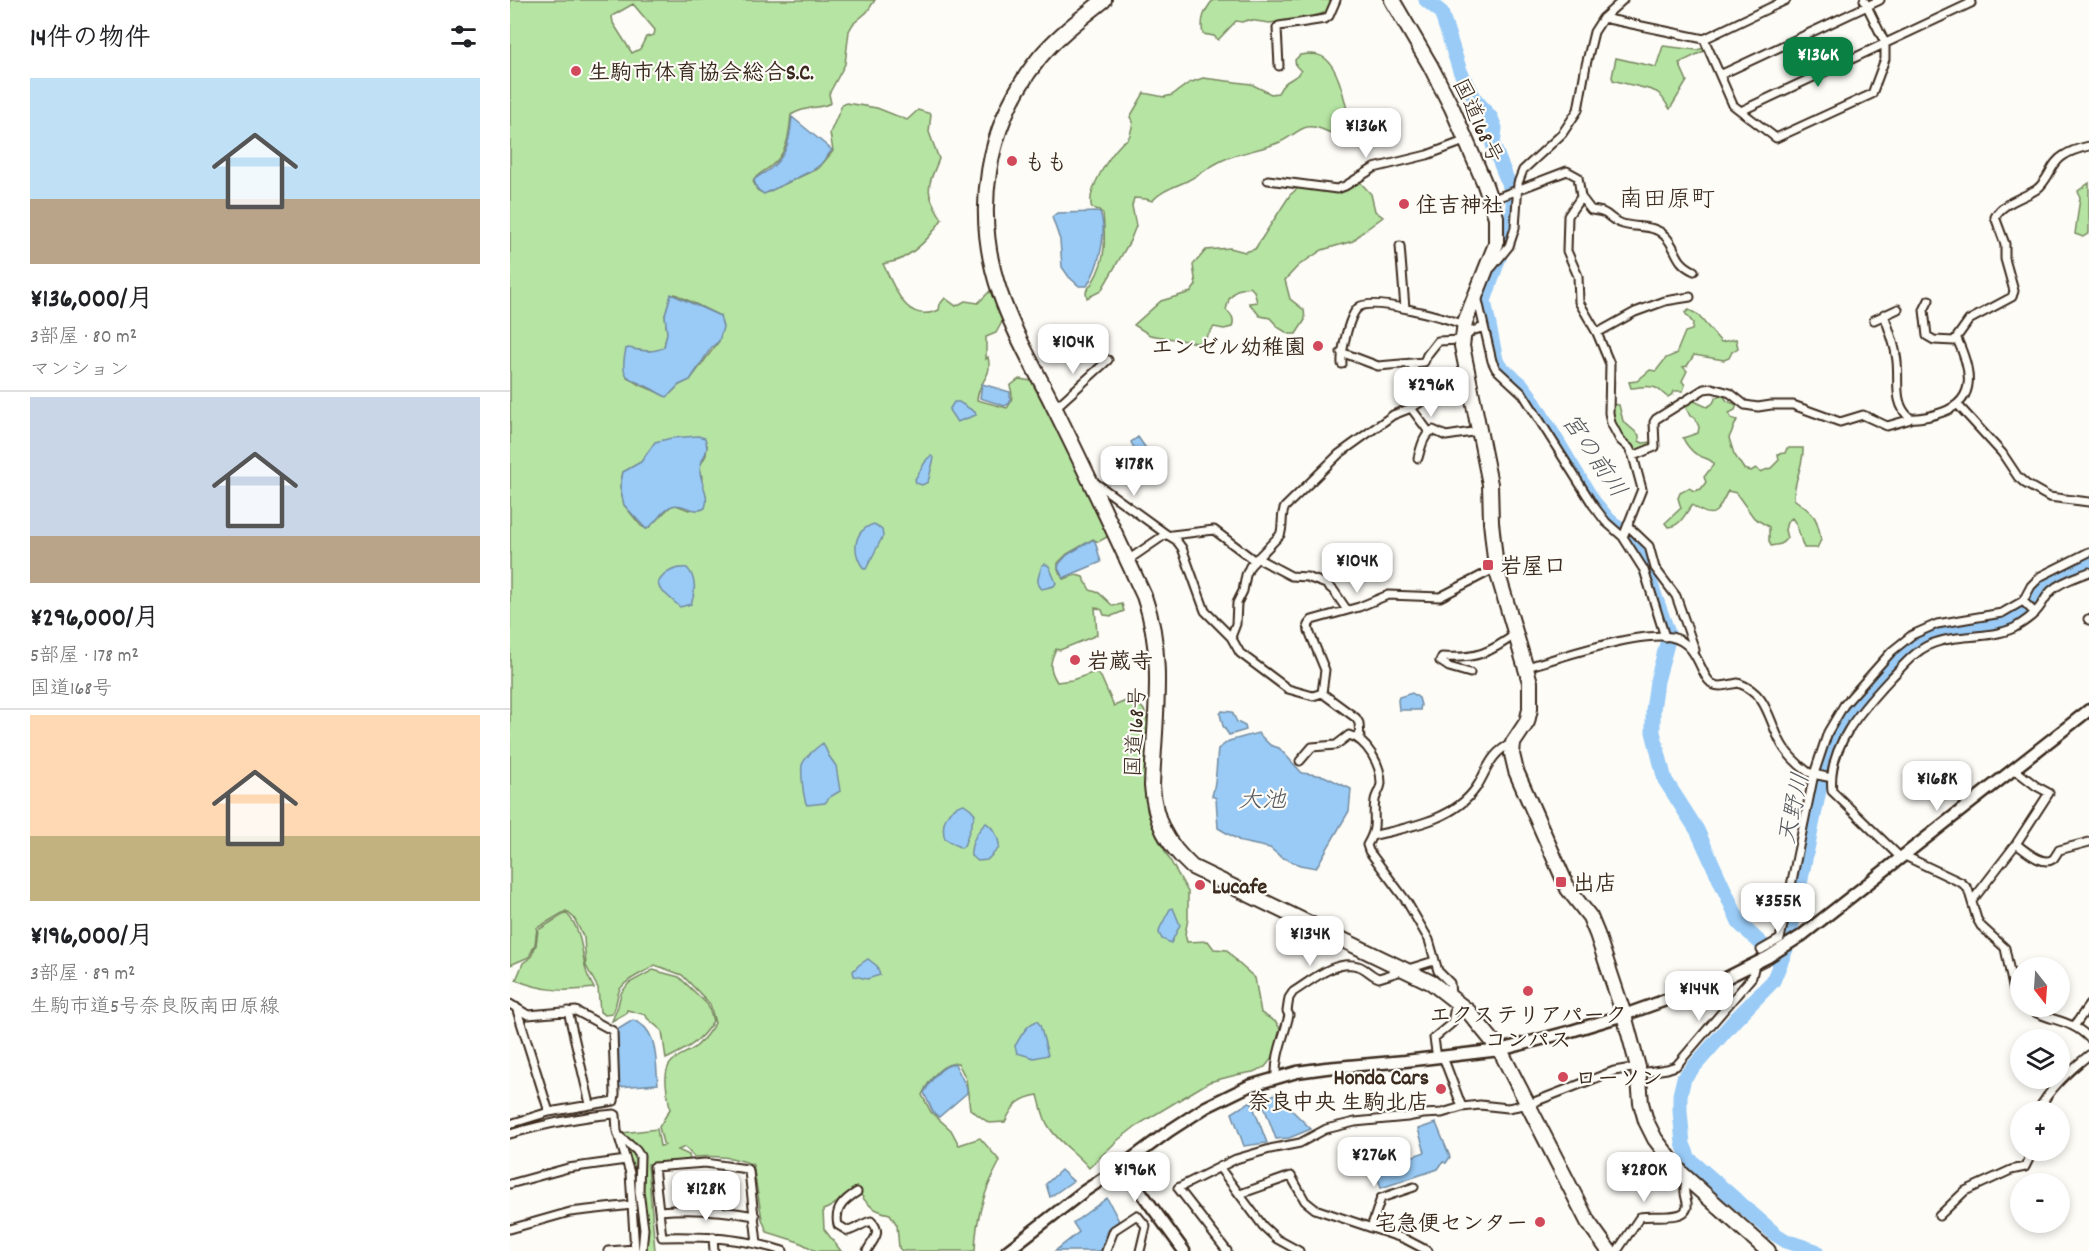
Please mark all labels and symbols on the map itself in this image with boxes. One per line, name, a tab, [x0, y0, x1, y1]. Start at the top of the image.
pin: ¥136K	[1776, 37, 1860, 88]
place label: 生駒市体育協会総合S.C.	[588, 59, 814, 90]
marker: 生駒市体育協会総合S.C.	[569, 64, 583, 78]
street label: 国道168号	[1443, 74, 1509, 169]
pin: ¥136K	[1324, 108, 1408, 159]
place label: もも	[1024, 149, 1068, 180]
marker: もも	[1005, 154, 1019, 168]
district label: 南田原町	[1619, 184, 1715, 218]
place label: 住吉神社	[1416, 192, 1504, 223]
marker: 住吉神社	[1397, 197, 1411, 211]
pin: ¥104K	[1031, 324, 1115, 375]
place label: エンゼル幼稚園	[1151, 334, 1306, 365]
marker: エンゼル幼稚園	[1311, 339, 1325, 353]
pin: ¥296K	[1389, 367, 1473, 418]
water label: 宮の前川	[1552, 407, 1633, 506]
pin: ¥178K	[1092, 446, 1176, 497]
pin: ¥104K	[1315, 543, 1399, 594]
place label: 岩屋口	[1500, 553, 1566, 584]
marker: 岩屋口	[1481, 558, 1495, 572]
place label: 岩蔵寺	[1087, 648, 1153, 679]
marker: 岩蔵寺	[1068, 653, 1082, 667]
street label: 国道168号	[1120, 686, 1155, 778]
pin: ¥168K	[1895, 761, 1979, 812]
water label: 天野川	[1772, 770, 1820, 847]
water label: 大池	[1238, 785, 1287, 819]
place label: 出店	[1573, 870, 1617, 901]
place label: Lucafe	[1212, 873, 1267, 904]
marker: 出店	[1554, 875, 1568, 889]
marker: Lucafe	[1193, 878, 1207, 892]
pin: ¥355K	[1736, 883, 1820, 934]
pin: ¥134K	[1268, 916, 1352, 967]
north arrow	[2010, 957, 2070, 1017]
pin: ¥144K	[1657, 971, 1741, 1022]
marker: エクステリアパーク コンパス	[1521, 984, 1535, 998]
place label: エクステリアパーク コンパス	[1429, 1002, 1627, 1058]
place label: Honda Cars 奈良中央 生駒北店	[1248, 1064, 1429, 1120]
place label: ローソン	[1575, 1065, 1663, 1096]
marker: ローソン	[1556, 1070, 1570, 1084]
marker: Honda Cars 奈良中央 生駒北店	[1434, 1082, 1448, 1096]
pin: ¥276K	[1332, 1137, 1416, 1188]
pin: ¥196K	[1093, 1152, 1177, 1203]
pin: ¥280K	[1602, 1152, 1686, 1203]
pin: ¥128K	[664, 1171, 748, 1222]
place label: 宅急便センター	[1374, 1210, 1528, 1241]
marker: 宅急便センター	[1533, 1215, 1547, 1229]

